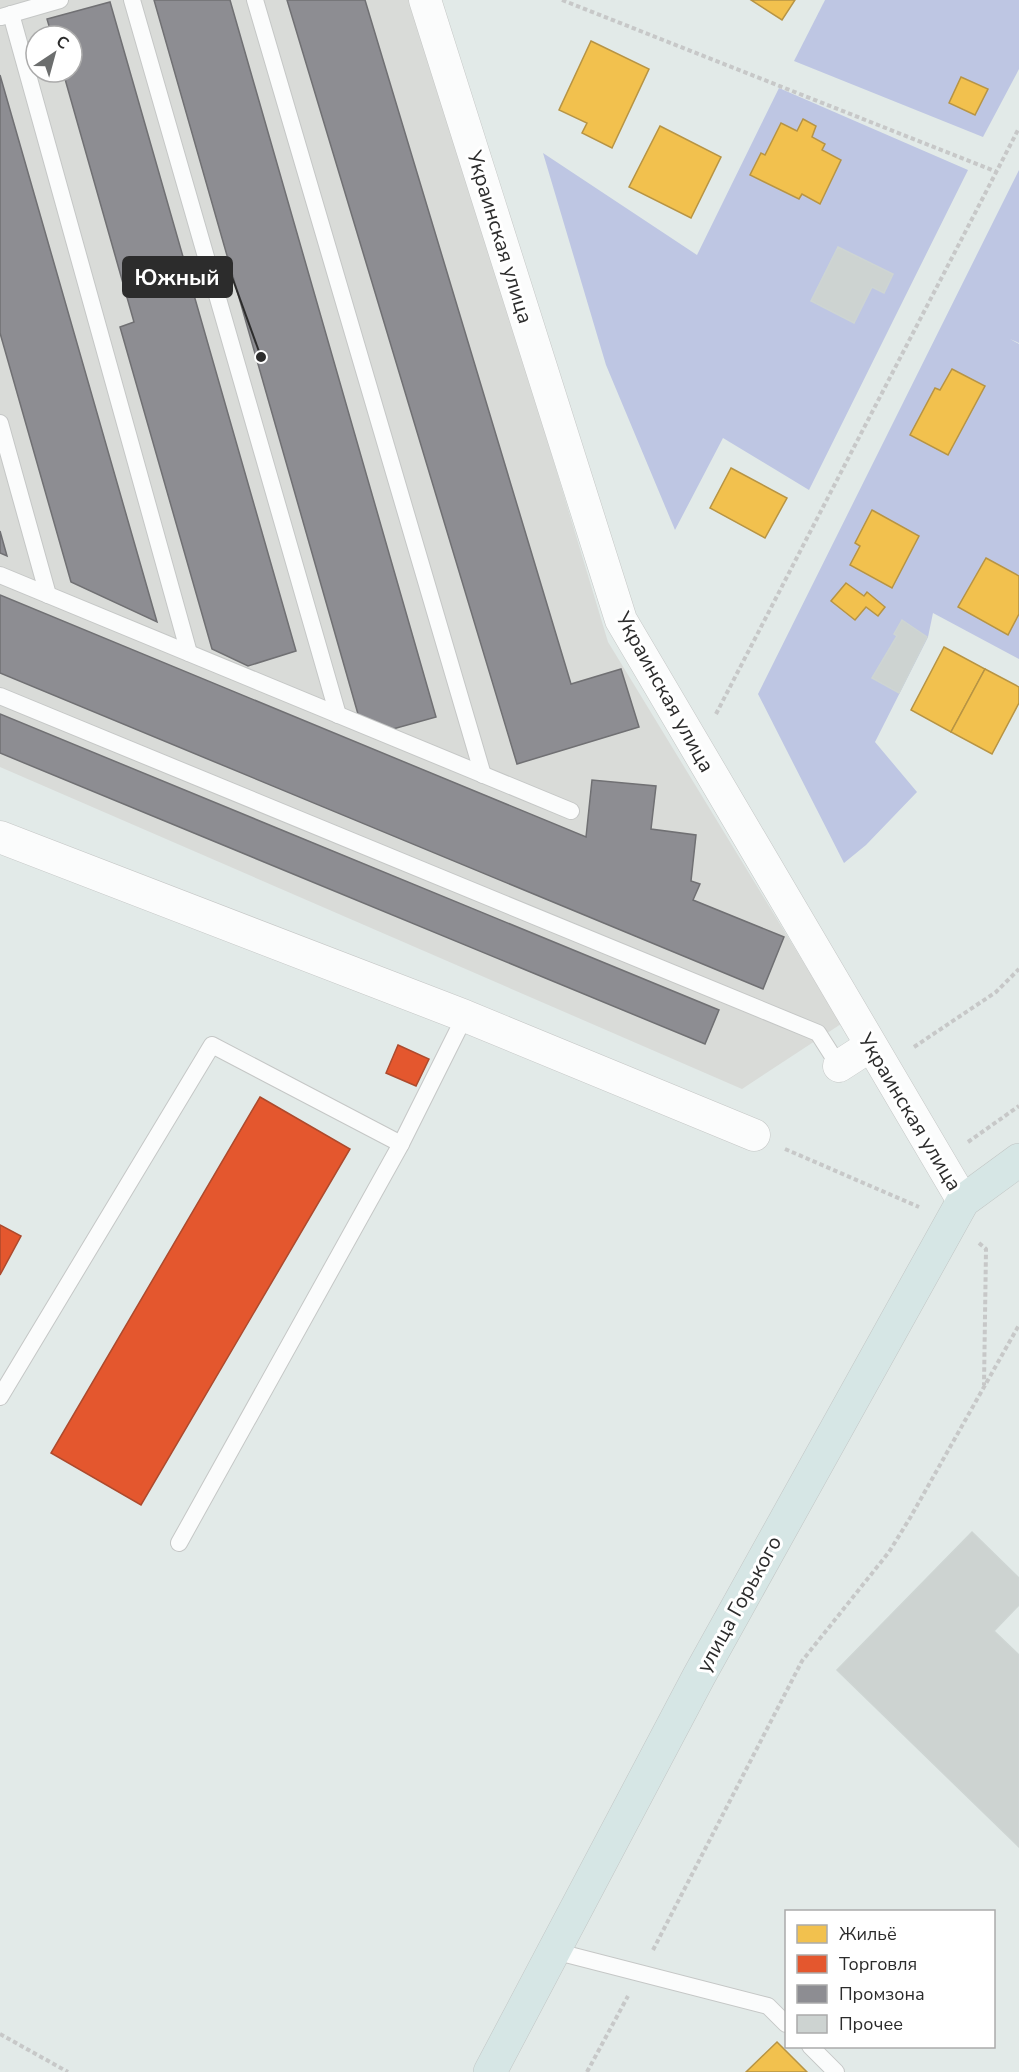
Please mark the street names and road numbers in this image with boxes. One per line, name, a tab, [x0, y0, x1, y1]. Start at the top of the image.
street label: Украинская улица	[460, 146, 540, 327]
street label: Украинская улица	[609, 606, 721, 777]
street label: Украинская улица	[851, 1027, 968, 1196]
street label: улица Горького	[690, 1531, 788, 1677]

